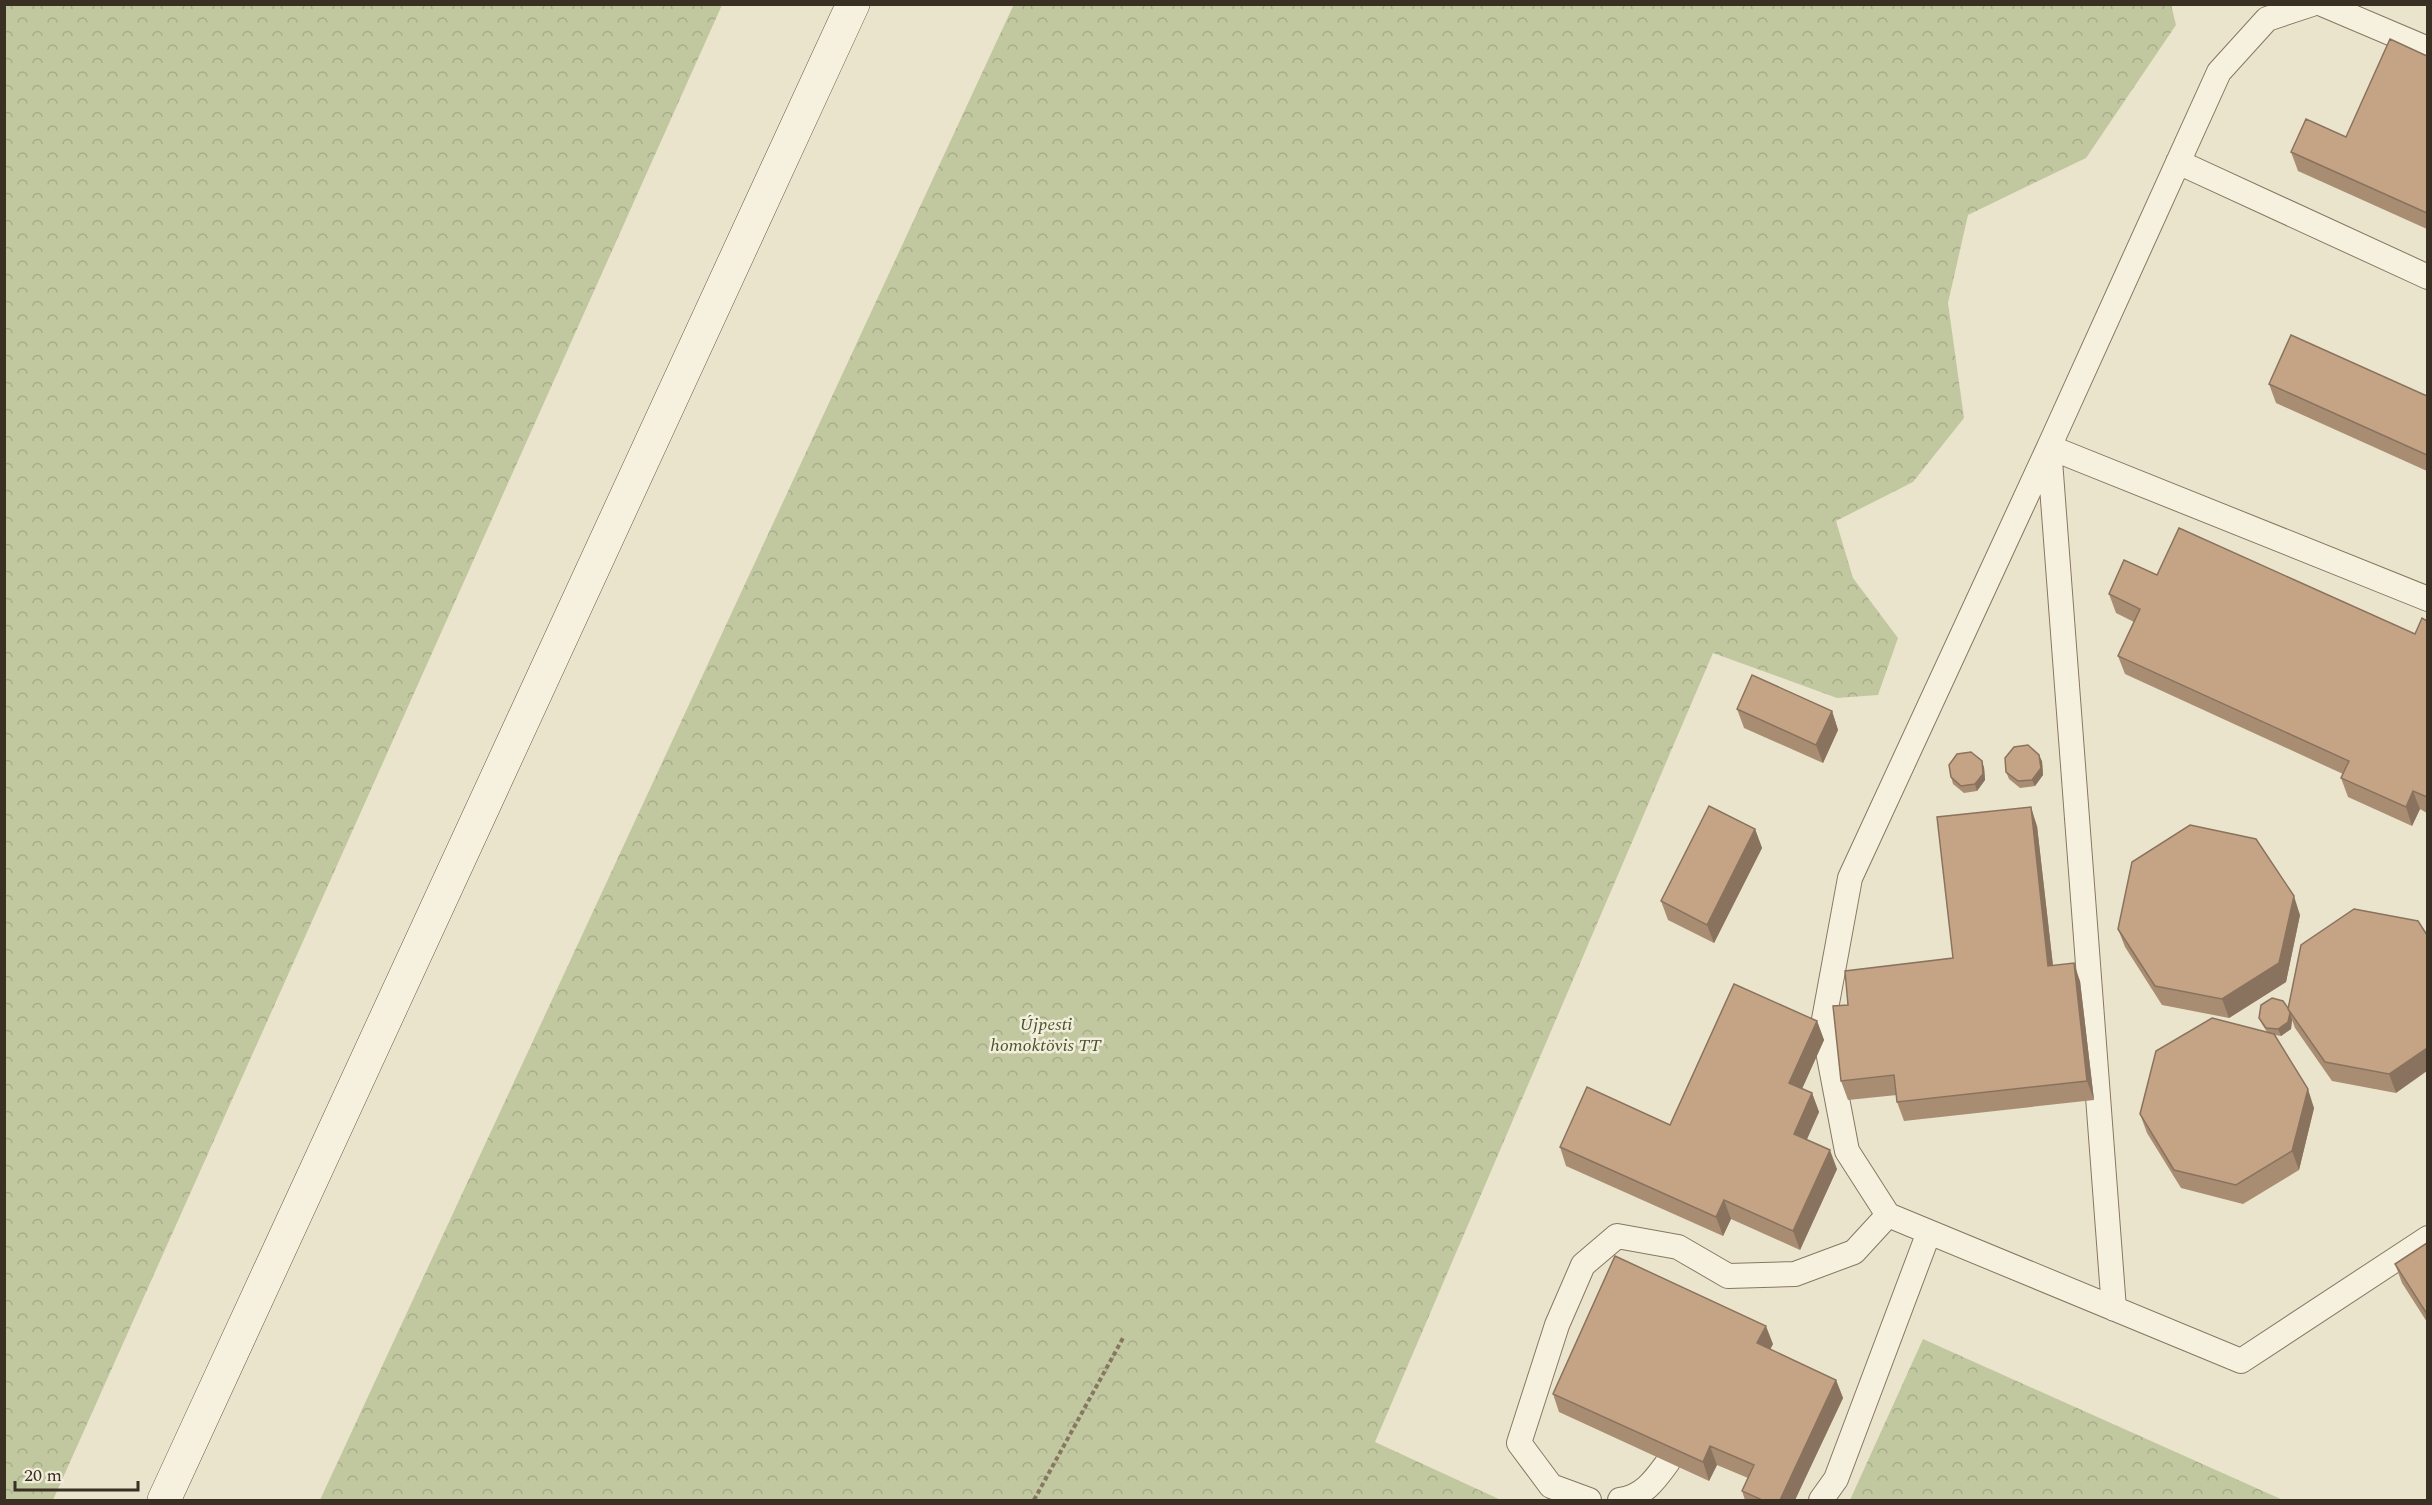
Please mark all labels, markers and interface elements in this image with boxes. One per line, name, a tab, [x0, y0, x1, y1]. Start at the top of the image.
park label: Újpesti homoktövis TT	[991, 1011, 1102, 1059]
scale bar	[15, 1454, 138, 1492]
text: 20 m	[24, 1462, 62, 1489]

